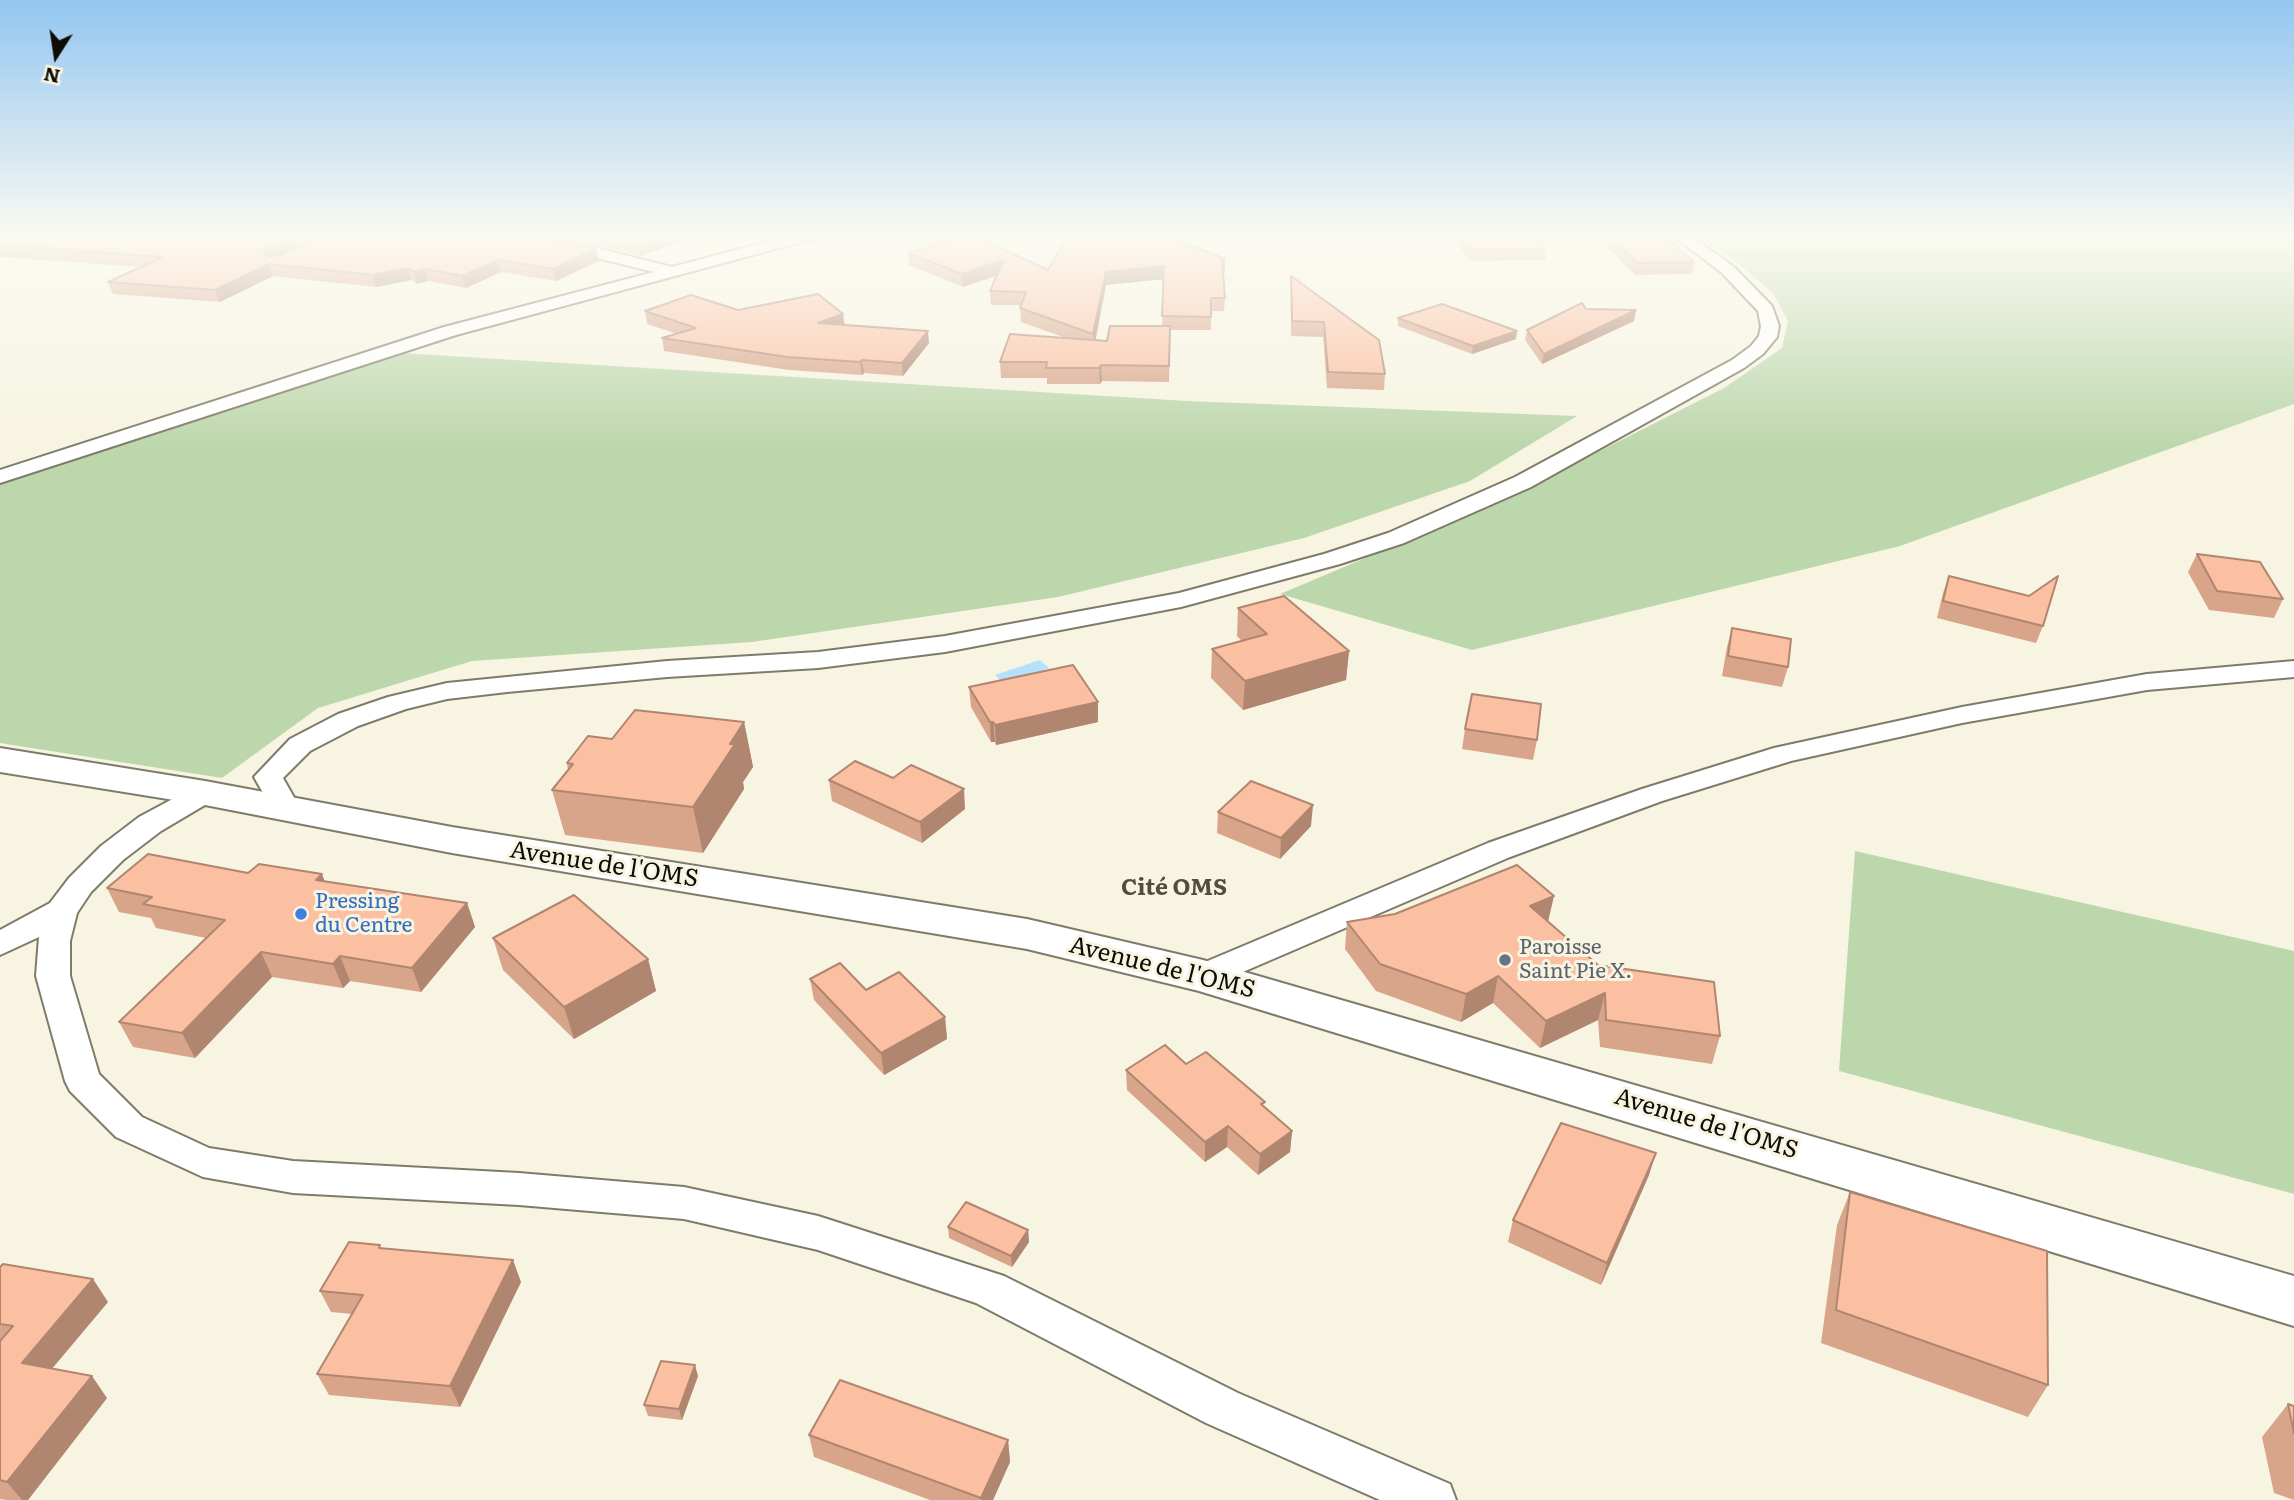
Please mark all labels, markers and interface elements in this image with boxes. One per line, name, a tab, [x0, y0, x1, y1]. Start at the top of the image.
north arrow	[21, 21, 91, 91]
text: N	[41, 61, 62, 92]
street label: Avenue de l'OMS	[508, 836, 700, 894]
district label: Cité OMS	[1121, 874, 1227, 902]
place label: Pressing du Centre	[315, 889, 412, 939]
marker: Pressing du Centre	[293, 906, 309, 922]
street label: Avenue de l'OMS	[1066, 931, 1258, 1005]
place label: Paroisse Saint Pie X.	[1519, 935, 1632, 985]
marker: Paroisse Saint Pie X.	[1497, 952, 1513, 968]
street label: Avenue de l'OMS	[1611, 1082, 1801, 1166]

